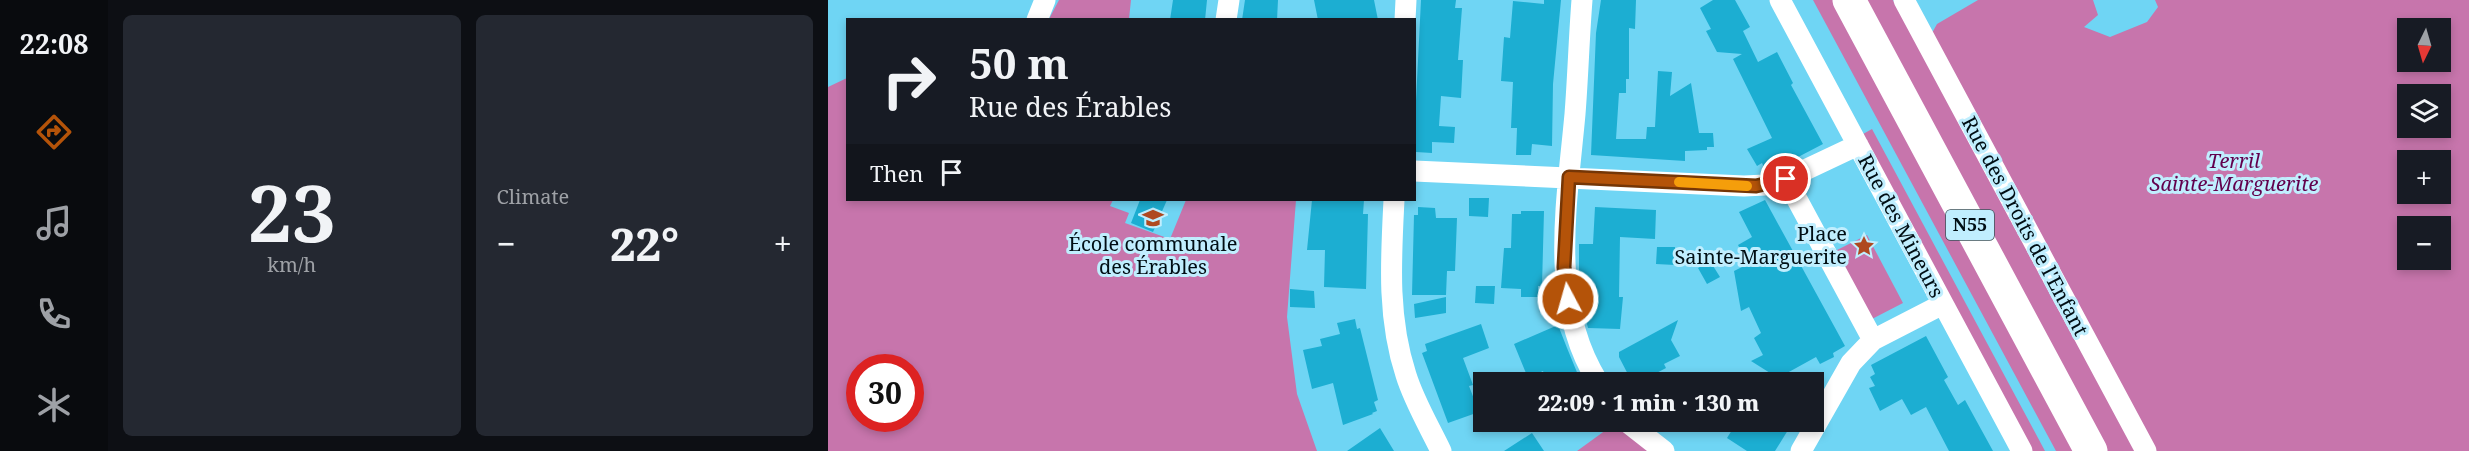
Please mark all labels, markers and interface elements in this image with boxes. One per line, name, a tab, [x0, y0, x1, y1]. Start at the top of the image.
north arrow	[2397, 18, 2451, 72]
map controls	[2397, 18, 2451, 270]
text: 22:08	[19, 25, 89, 62]
text: 50 m	[969, 34, 1069, 91]
icon: right	[870, 42, 948, 120]
button: layers	[2397, 84, 2451, 138]
text: Rue des Érables	[969, 88, 1171, 125]
icon: directions	[33, 111, 75, 153]
street label: Rue des Droits de l'Enfant	[1956, 111, 2095, 340]
park label: Terril Sainte-Marguerite	[2150, 147, 2319, 197]
street label: Rue des Mineurs	[1852, 149, 1951, 302]
button: +	[2397, 150, 2451, 204]
pin	[1760, 153, 1811, 204]
icon: arrive	[935, 156, 968, 189]
text: Then	[870, 158, 923, 188]
text: 23	[248, 159, 336, 265]
icon: arrive	[1769, 162, 1802, 195]
text: Climate	[497, 183, 569, 210]
icon: music	[33, 202, 75, 244]
school or university icon: École communale des Érables	[1141, 206, 1165, 230]
road number: N55	[1946, 210, 1994, 240]
text: 22°	[610, 213, 679, 274]
button: −	[2397, 216, 2451, 270]
place label: Place Sainte-Marguerite	[1674, 220, 1847, 270]
text: −	[497, 221, 516, 266]
text: +	[774, 221, 792, 266]
place label: École communale des Érables	[1069, 230, 1237, 280]
place icon: Place Sainte-Marguerite	[1852, 234, 1876, 258]
text: km/h	[267, 251, 316, 278]
position arrow	[1536, 267, 1600, 331]
icon: phone	[33, 293, 75, 335]
speed limit sign: 30	[846, 354, 924, 432]
icon: climate	[33, 384, 75, 426]
text: 22:09 · 1 min · 130 m	[1538, 387, 1759, 417]

